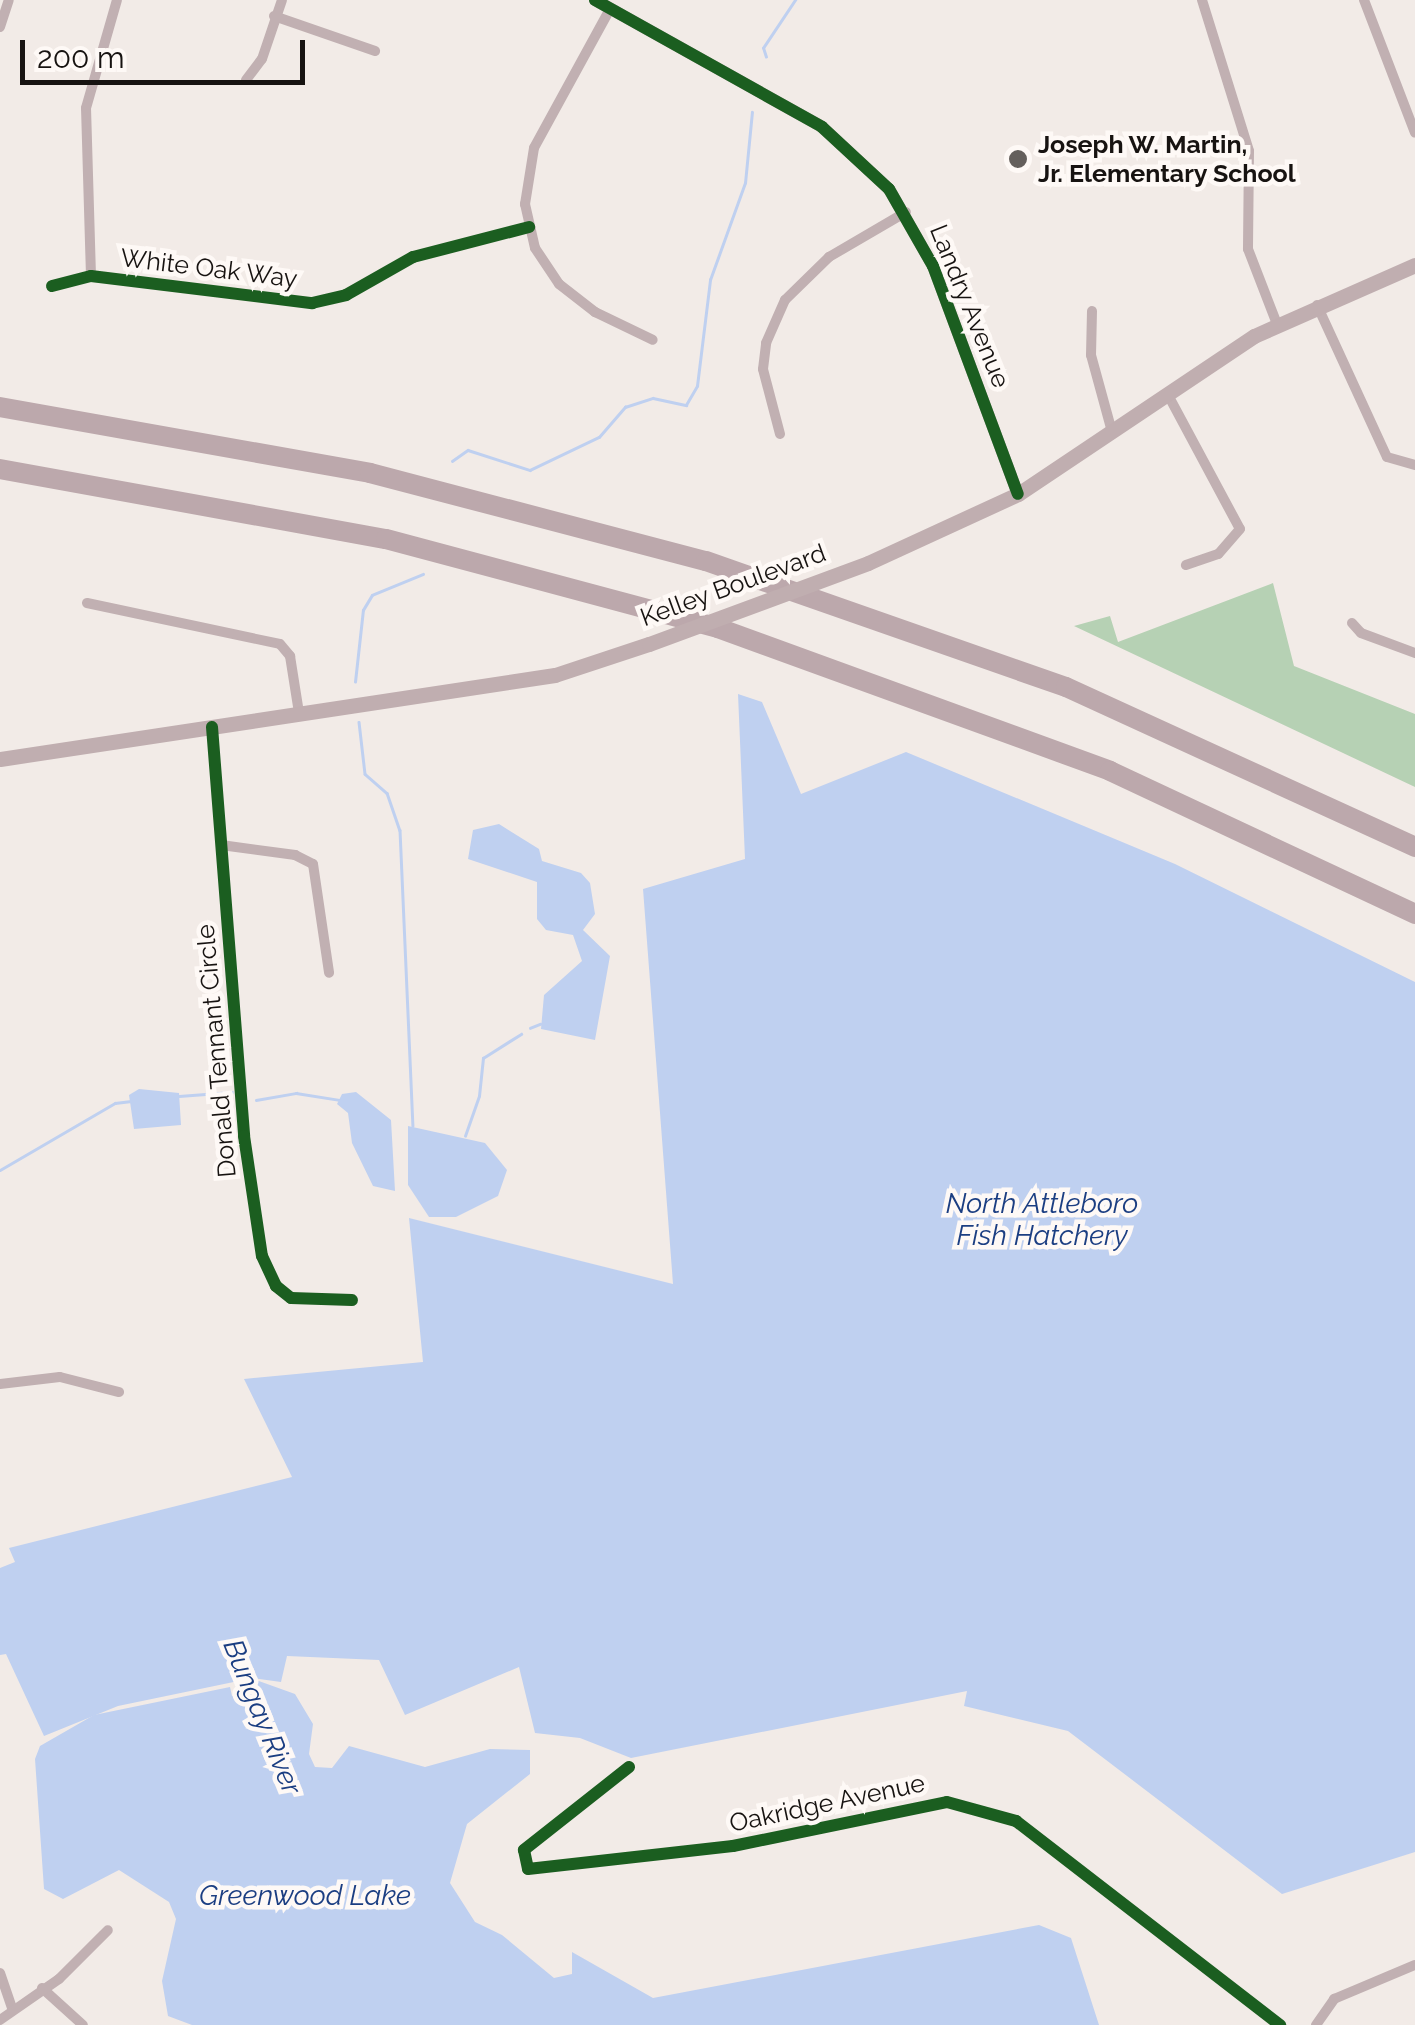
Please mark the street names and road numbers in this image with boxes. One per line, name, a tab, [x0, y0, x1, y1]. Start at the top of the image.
street label: Landry Avenue	[923, 219, 1017, 393]
street label: White Oak Way	[118, 242, 300, 294]
street label: Kelley Boulevard	[636, 537, 830, 633]
street label: Donald Tennant Circle	[190, 923, 242, 1179]
street label: Oakridge Avenue	[726, 1768, 928, 1838]

